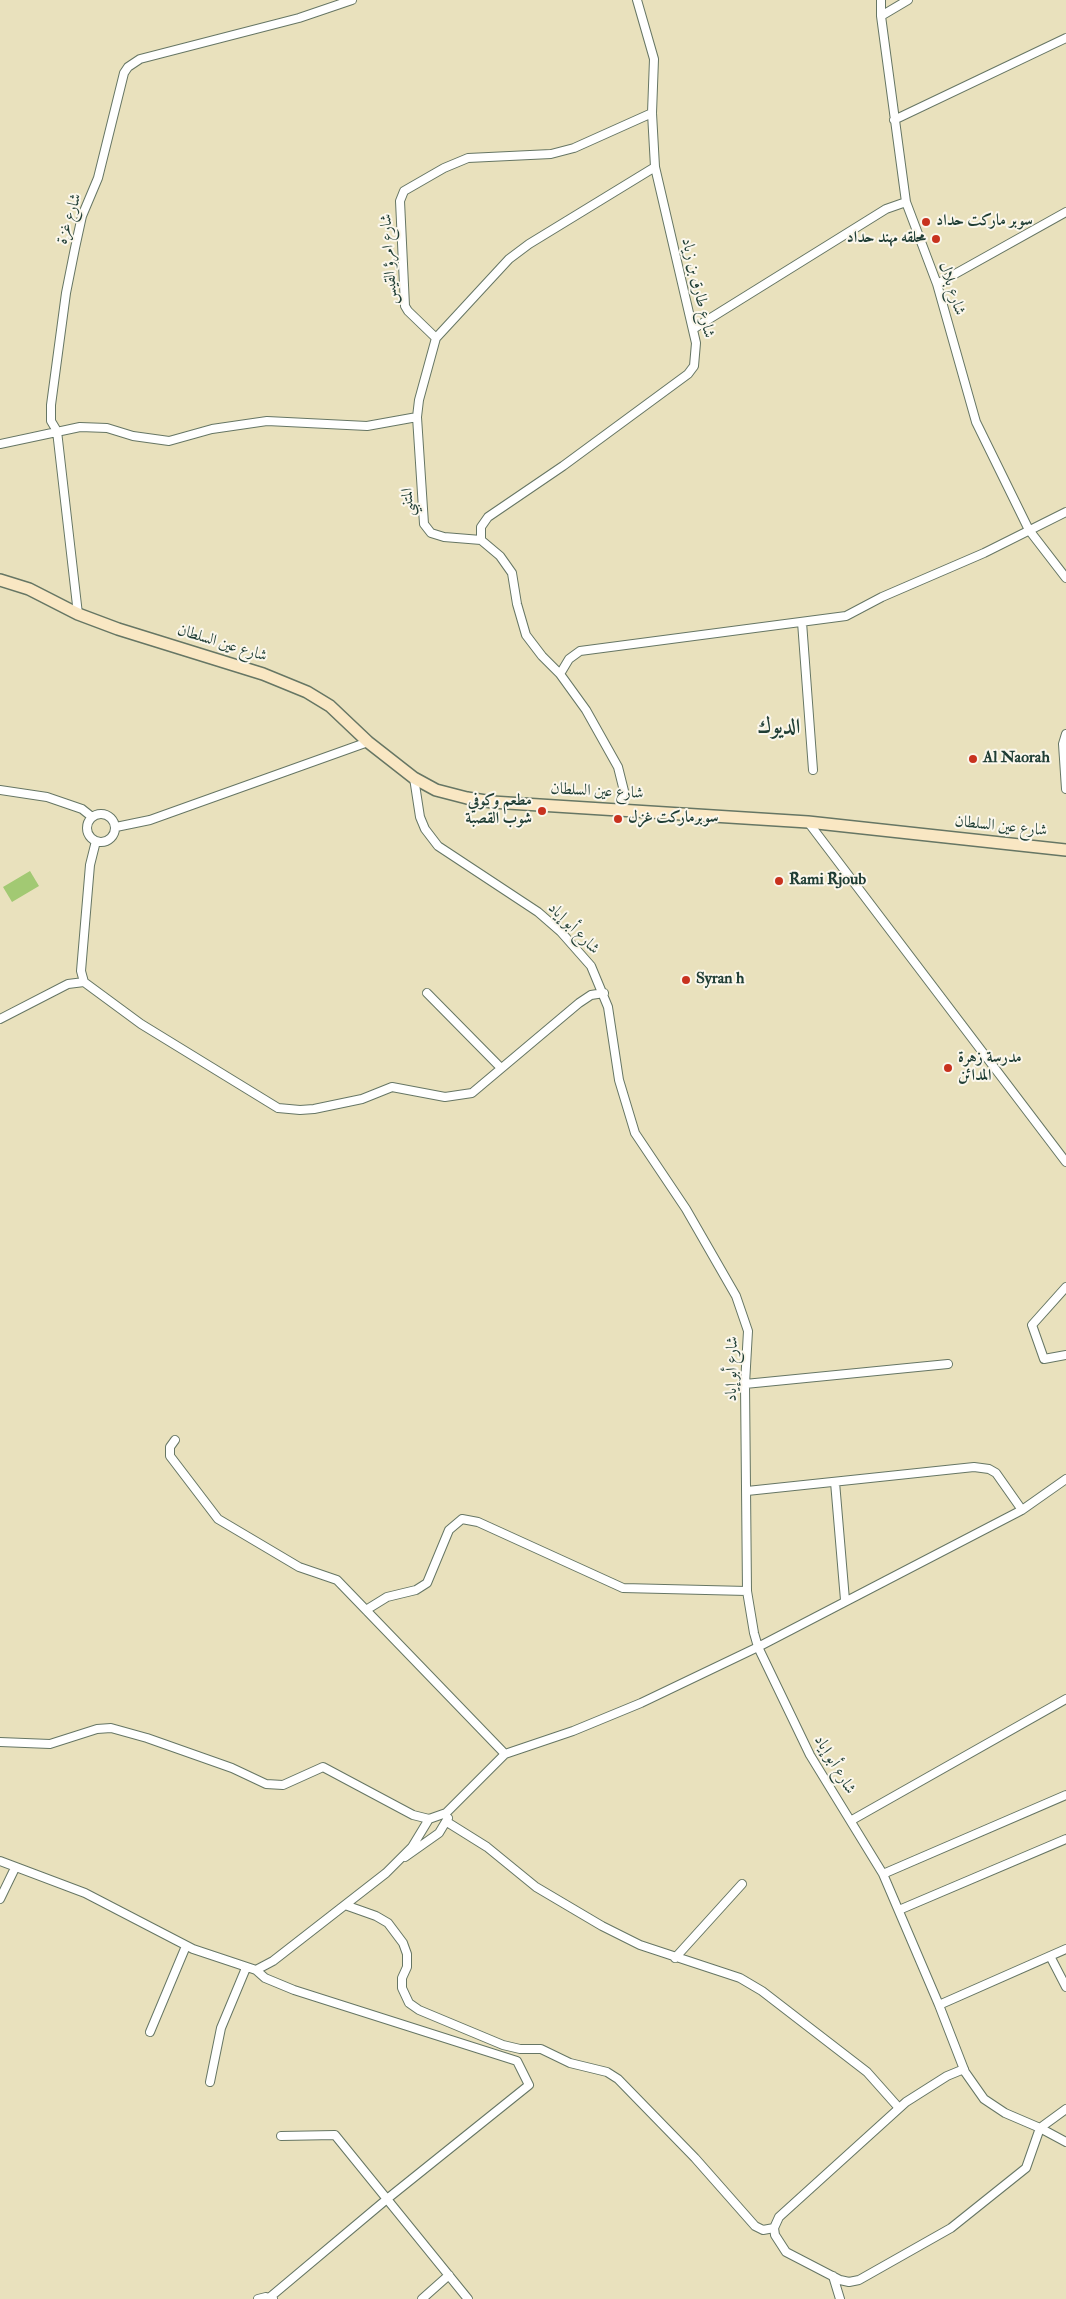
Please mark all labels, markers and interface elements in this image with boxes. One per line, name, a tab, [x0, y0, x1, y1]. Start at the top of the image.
street label: شارع غزة	[53, 191, 87, 247]
place label: سوبر ماركت حداد	[936, 212, 1033, 232]
street label: شارع امرؤ القيس	[377, 213, 403, 305]
marker: سوبر ماركت حداد	[920, 216, 932, 228]
place label: محلقه مهند حداد	[847, 229, 926, 249]
marker: محلقه مهند حداد	[930, 233, 942, 245]
street label: شارع طارق بن زياد	[676, 236, 718, 340]
street label: شارع بلال	[933, 260, 969, 318]
street label: المتنبي	[398, 487, 420, 517]
street label: شارع عين السلطان	[175, 621, 269, 667]
district label: الديوك	[758, 715, 800, 741]
place label: Al Naorah	[983, 749, 1050, 769]
marker: Al Naorah	[967, 753, 979, 765]
street label: شارع عين السلطان	[550, 780, 644, 804]
place label: مطعم وكوفي شوب القصبة	[465, 792, 532, 830]
marker: مطعم وكوفي شوب القصبة	[536, 805, 548, 817]
place label: سوبرماركت غزل	[628, 809, 718, 829]
marker: سوبرماركت غزل	[612, 813, 624, 825]
street label: شارع عين السلطان	[954, 813, 1048, 841]
place label: Rami Rjoub	[789, 871, 866, 891]
marker: Rami Rjoub	[773, 875, 785, 887]
street label: شارع أبو إياد	[543, 899, 603, 959]
place label: Syran h	[696, 970, 744, 990]
marker: Syran h	[680, 974, 692, 986]
place label: مدرسة زهرة المدائن	[958, 1049, 1022, 1087]
marker: مدرسة زهرة المدائن	[942, 1062, 954, 1074]
street label: شارع أبو إياد	[723, 1336, 743, 1402]
street label: شارع أبو إياد	[809, 1732, 859, 1798]

